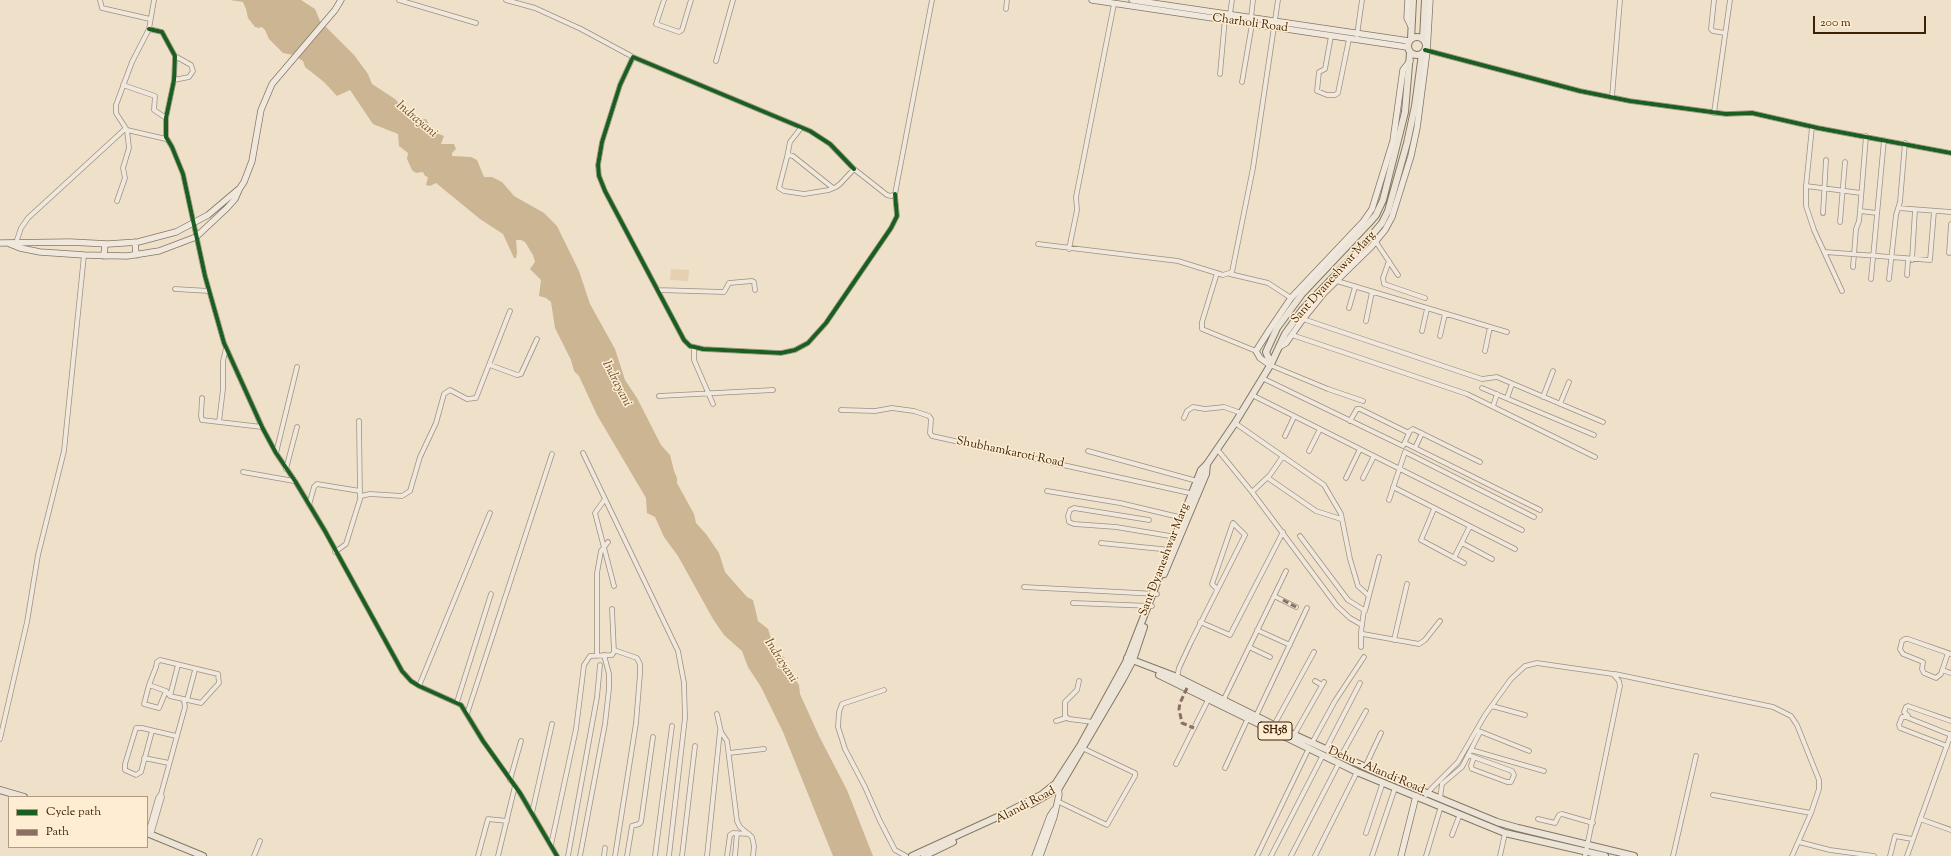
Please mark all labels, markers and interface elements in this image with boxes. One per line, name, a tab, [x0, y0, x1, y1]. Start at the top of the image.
scale bar	[1815, 8, 1928, 34]
street label: Charholi Road	[1211, 12, 1289, 36]
text: 200 m	[1820, 14, 1851, 32]
water label: Indrayani	[392, 98, 440, 142]
street label: Sant Dyaneshwar Marg	[1289, 229, 1379, 327]
water label: Indrayani	[598, 358, 634, 410]
street label: Shubhamkaroti Road	[955, 435, 1065, 471]
street label: Sant Dyaneshwar Marg	[1137, 502, 1193, 618]
water label: Indrayani	[760, 636, 800, 686]
road number: SH58	[1258, 722, 1292, 740]
street label: Dehu - Alandi Road	[1326, 744, 1426, 798]
street label: Alandi Road	[994, 784, 1058, 828]
legend	[8, 796, 148, 848]
text: Cycle path	[46, 803, 101, 821]
text: Path	[46, 823, 69, 841]

